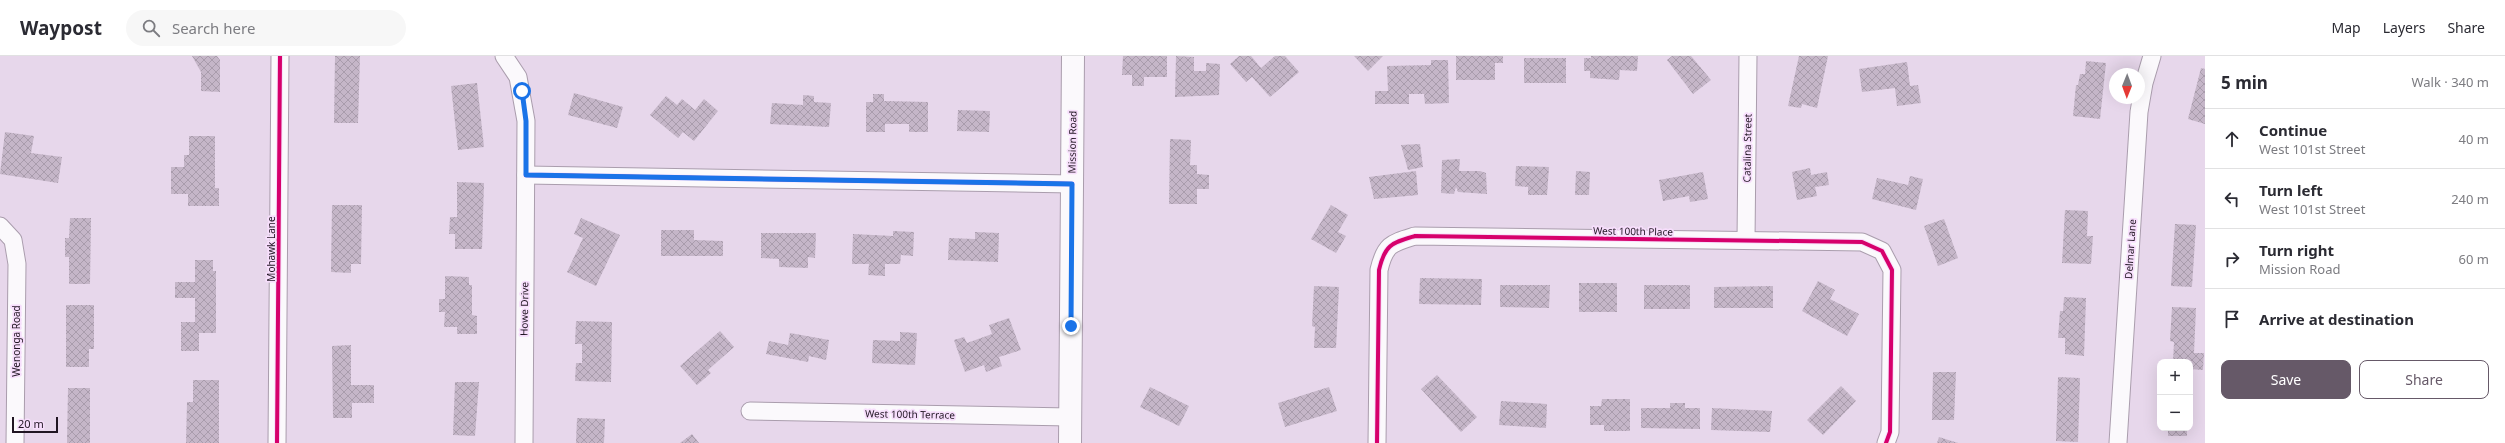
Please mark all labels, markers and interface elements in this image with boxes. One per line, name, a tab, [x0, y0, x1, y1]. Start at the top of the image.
search box	[126, 10, 406, 46]
text: Waypost	[20, 15, 102, 41]
icon: search	[140, 17, 162, 39]
text: Search here	[172, 18, 255, 38]
text: Map	[2332, 18, 2361, 37]
text: Layers	[2383, 18, 2425, 37]
text: Share	[2447, 18, 2485, 37]
north arrow	[2109, 68, 2145, 104]
text: 5 min	[2221, 71, 2268, 94]
text: Walk · 340 m	[2411, 73, 2489, 91]
route start	[513, 82, 531, 100]
street label: Mission Road	[1064, 111, 1080, 173]
street label: Catalina Street	[1739, 113, 1755, 182]
text: Continue	[2259, 120, 2327, 140]
icon: ahead	[2221, 128, 2243, 150]
text: 40 m	[2459, 130, 2489, 148]
text: West 101st Street	[2259, 140, 2365, 158]
text: Turn left	[2259, 180, 2323, 200]
icon: left	[2221, 188, 2243, 210]
text: 240 m	[2451, 190, 2489, 208]
text: West 101st Street	[2259, 200, 2365, 218]
street label: Mohawk Lane	[264, 216, 278, 282]
street label: Delmar Lane	[2121, 218, 2139, 279]
street label: West 100th Place	[1593, 223, 1673, 239]
text: Turn right	[2259, 240, 2334, 260]
icon: right	[2221, 248, 2243, 270]
text: 60 m	[2459, 250, 2489, 268]
text: Mission Road	[2259, 260, 2340, 278]
street label: Howe Drive	[517, 281, 531, 336]
street label: Wenonga Road	[9, 305, 23, 377]
icon: arrive	[2221, 308, 2243, 330]
text: Arrive at destination	[2259, 309, 2414, 329]
route end	[1062, 317, 1080, 335]
map controls	[2157, 359, 2193, 431]
button: +	[2157, 359, 2193, 395]
button: Save	[2221, 360, 2351, 399]
button: Share	[2359, 360, 2489, 399]
button: −	[2157, 395, 2193, 431]
street label: West 100th Terrace	[865, 406, 955, 422]
scale bar	[12, 415, 58, 434]
text: 20 m	[18, 416, 44, 431]

